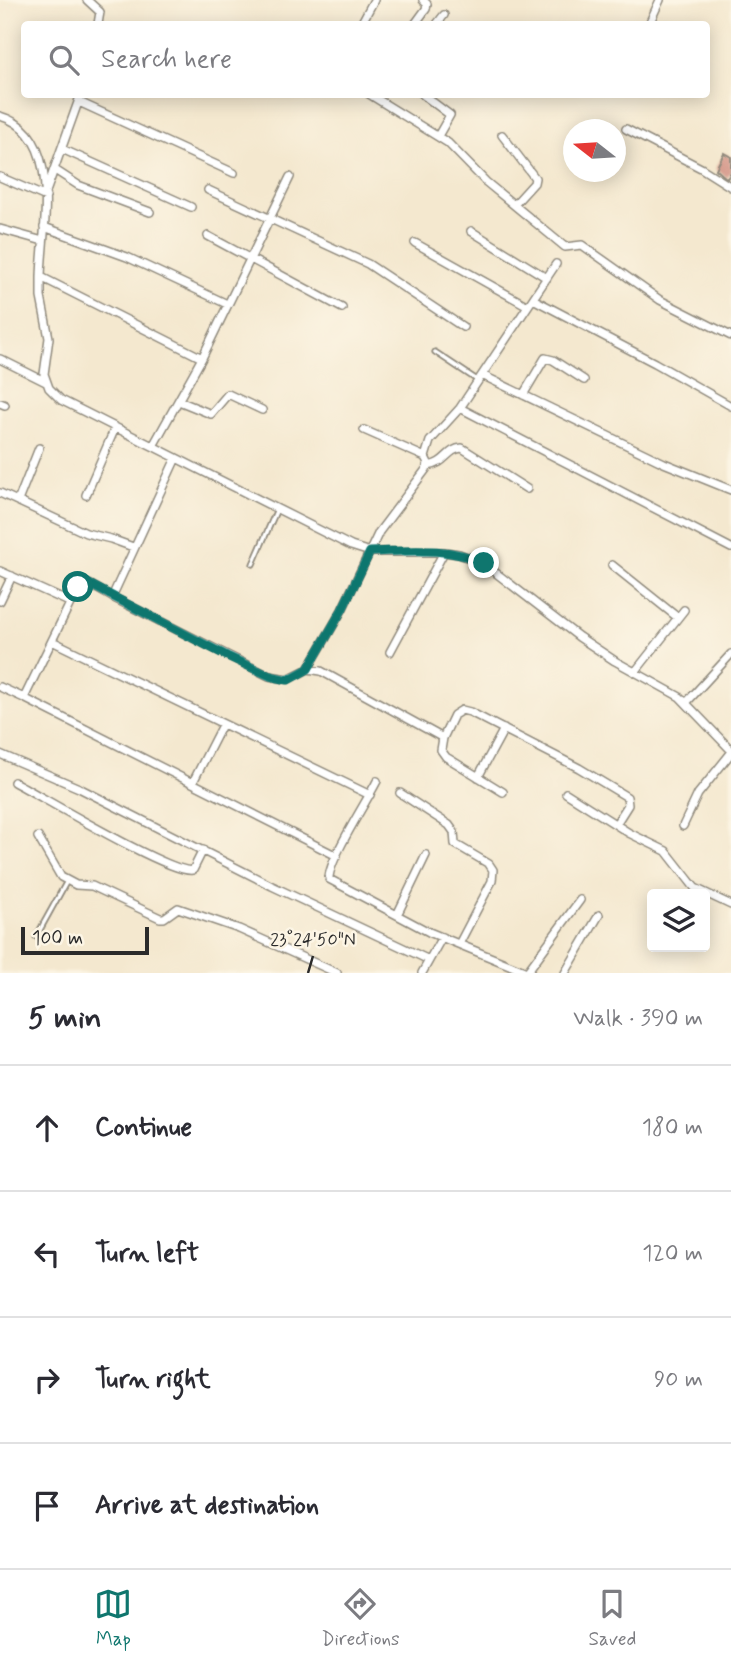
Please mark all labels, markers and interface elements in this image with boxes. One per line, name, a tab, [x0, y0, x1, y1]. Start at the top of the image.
search box	[21, 21, 710, 98]
icon: search	[45, 41, 83, 79]
text: Search here	[101, 43, 232, 77]
north arrow	[563, 119, 626, 182]
route end	[468, 547, 499, 578]
route start	[62, 571, 93, 602]
map controls	[647, 889, 710, 952]
button: layers	[647, 889, 710, 952]
scale bar	[21, 924, 149, 956]
text: 100 m	[32, 926, 83, 951]
text: 23°24'50"N	[270, 928, 356, 952]
text: 5 min	[28, 999, 102, 1038]
text: Walk · 390 m	[573, 1004, 703, 1034]
icon: ahead	[28, 1109, 66, 1147]
text: Continue	[95, 1111, 192, 1145]
text: 180 m	[642, 1113, 703, 1143]
icon: left	[28, 1235, 66, 1273]
text: Turn left	[95, 1237, 199, 1271]
text: 120 m	[642, 1239, 703, 1269]
icon: right	[28, 1361, 66, 1399]
text: Turn right	[95, 1363, 211, 1397]
text: 90 m	[654, 1365, 703, 1395]
icon: arrive	[28, 1487, 66, 1525]
text: Arrive at destination	[95, 1489, 319, 1523]
tab: Map	[94, 1585, 132, 1652]
tab: Directions	[321, 1585, 400, 1652]
tab: Saved	[588, 1585, 636, 1652]

